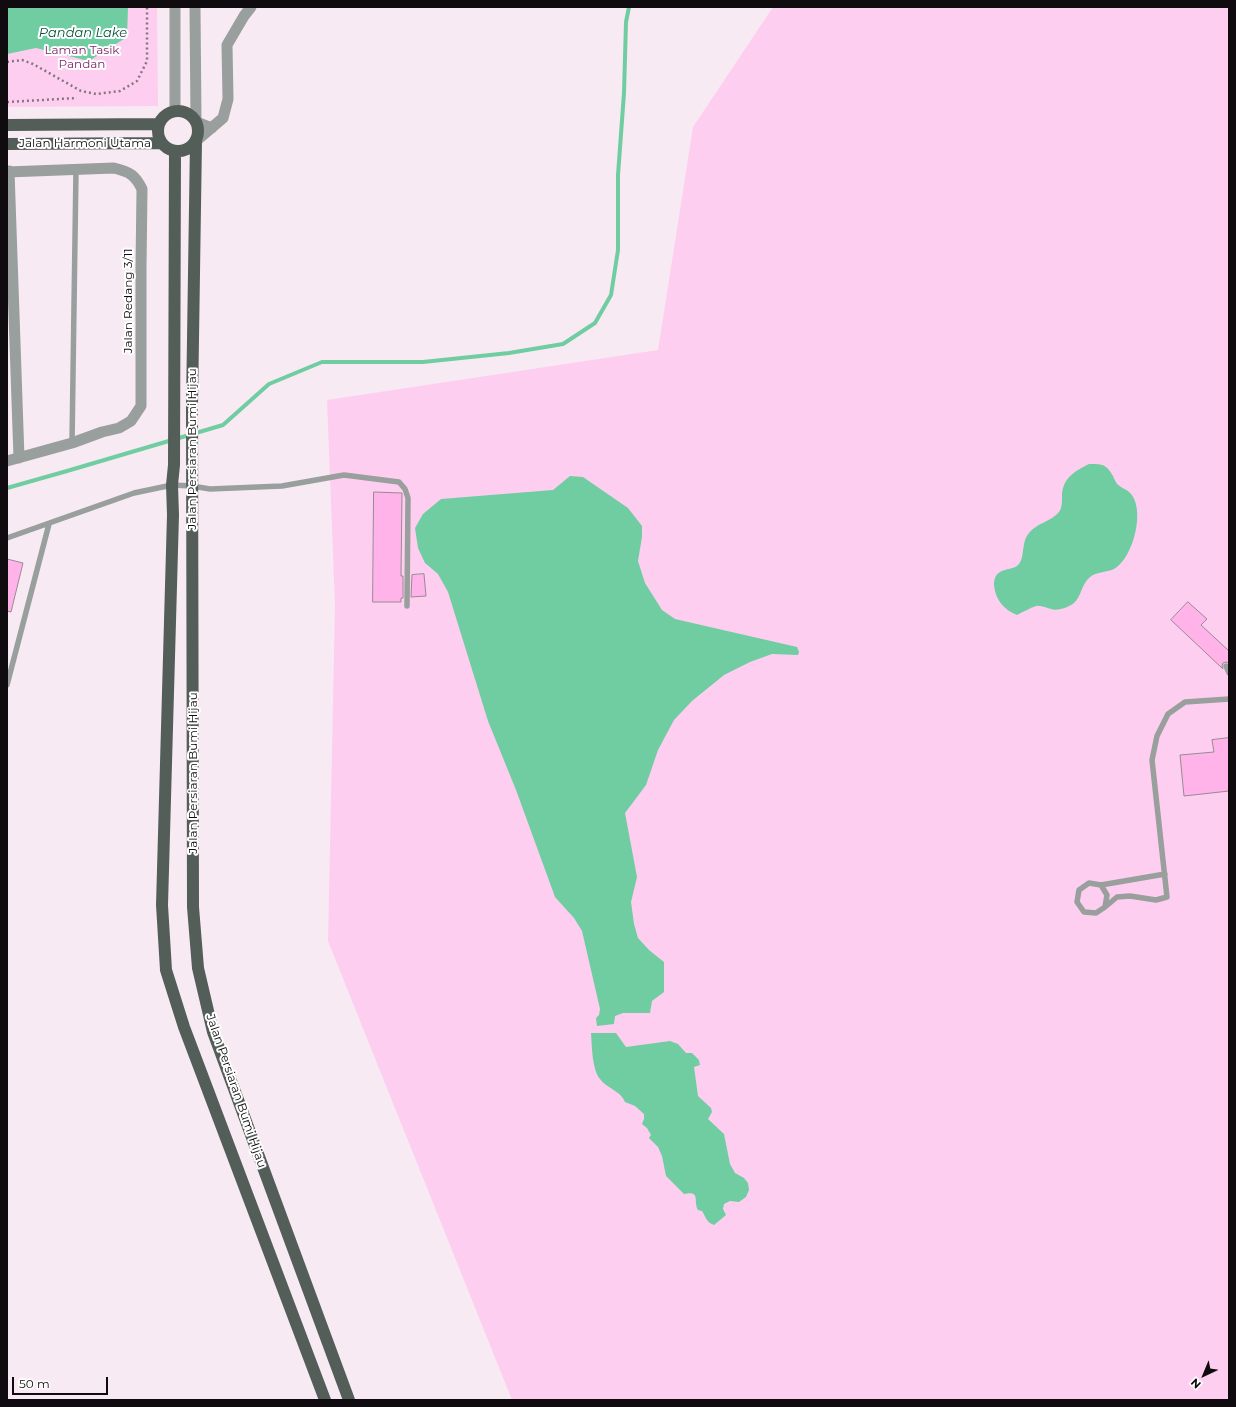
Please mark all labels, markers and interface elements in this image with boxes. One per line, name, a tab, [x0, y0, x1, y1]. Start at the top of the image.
water label: Pandan Lake	[39, 25, 127, 41]
park label: Laman Tasik Pandan	[44, 43, 120, 71]
street label: Jalan Harmoni Utama	[19, 136, 151, 150]
street label: Jalan Redang 3/11	[121, 248, 135, 354]
street label: Jalan Persiaran Bumi Hijau	[185, 368, 199, 530]
street label: Jalan Persiaran Bumi Hijau	[186, 692, 200, 854]
street label: Jalan Persiaran Bumi Hijau	[203, 1012, 269, 1170]
north arrow	[1184, 1355, 1224, 1395]
scale bar	[14, 1369, 110, 1395]
text: 50 m	[19, 1376, 50, 1391]
text: N	[1188, 1376, 1204, 1392]

